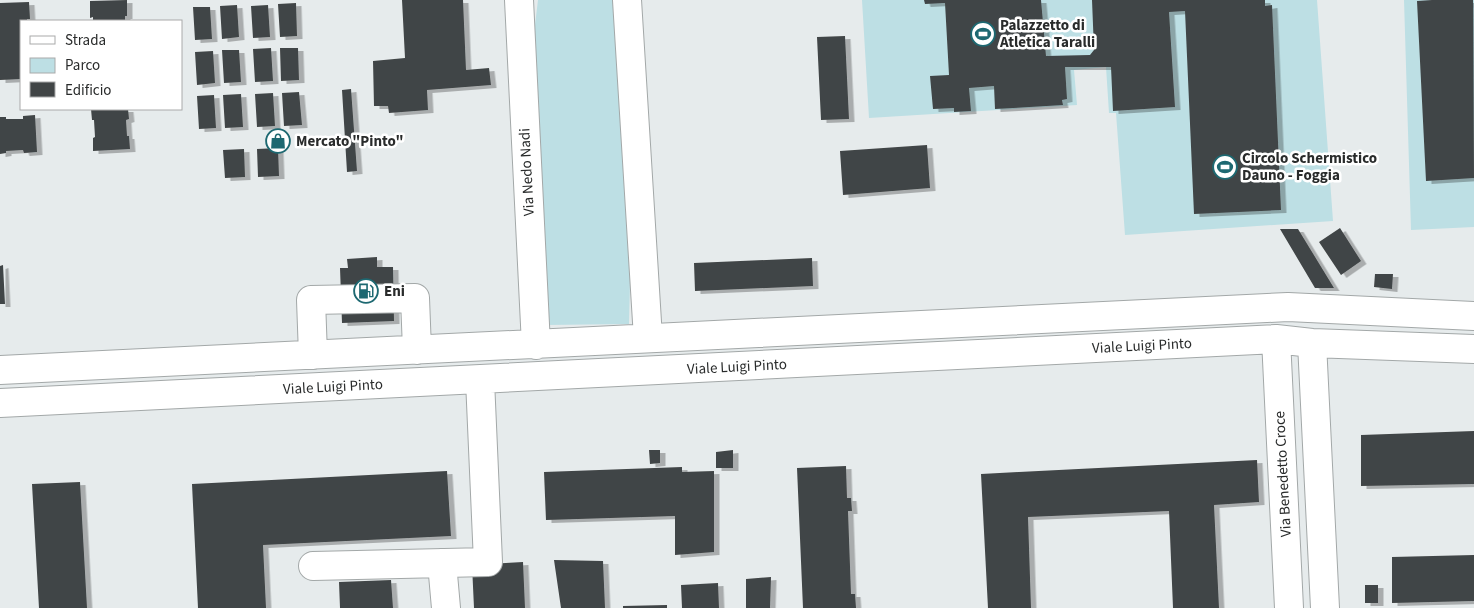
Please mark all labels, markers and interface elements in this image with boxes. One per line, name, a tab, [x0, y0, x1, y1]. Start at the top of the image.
place label: Palazzetto di Atletica Taralli	[999, 15, 1095, 53]
legend	[20, 20, 182, 110]
sports icon: Palazzetto di Atletica Taralli	[970, 21, 996, 47]
text: Strada	[65, 30, 106, 51]
text: Parco	[65, 55, 100, 76]
text: Edificio	[65, 80, 112, 101]
shop icon: Mercato "Pinto"	[265, 128, 291, 154]
street label: Via Nedo Nadi	[514, 128, 540, 216]
place label: Mercato "Pinto"	[296, 131, 404, 152]
place label: Circolo Schermistico Dauno - Foggia	[1242, 148, 1377, 186]
sports icon: Circolo Schermistico Dauno - Foggia	[1212, 154, 1238, 180]
fuel station icon: Eni	[353, 278, 379, 304]
place label: Eni	[384, 281, 405, 302]
street label: Viale Luigi Pinto	[1092, 333, 1192, 359]
street label: Viale Luigi Pinto	[687, 354, 787, 380]
street label: Viale Luigi Pinto	[283, 374, 383, 400]
street label: Via Benedetto Croce	[1269, 411, 1297, 537]

